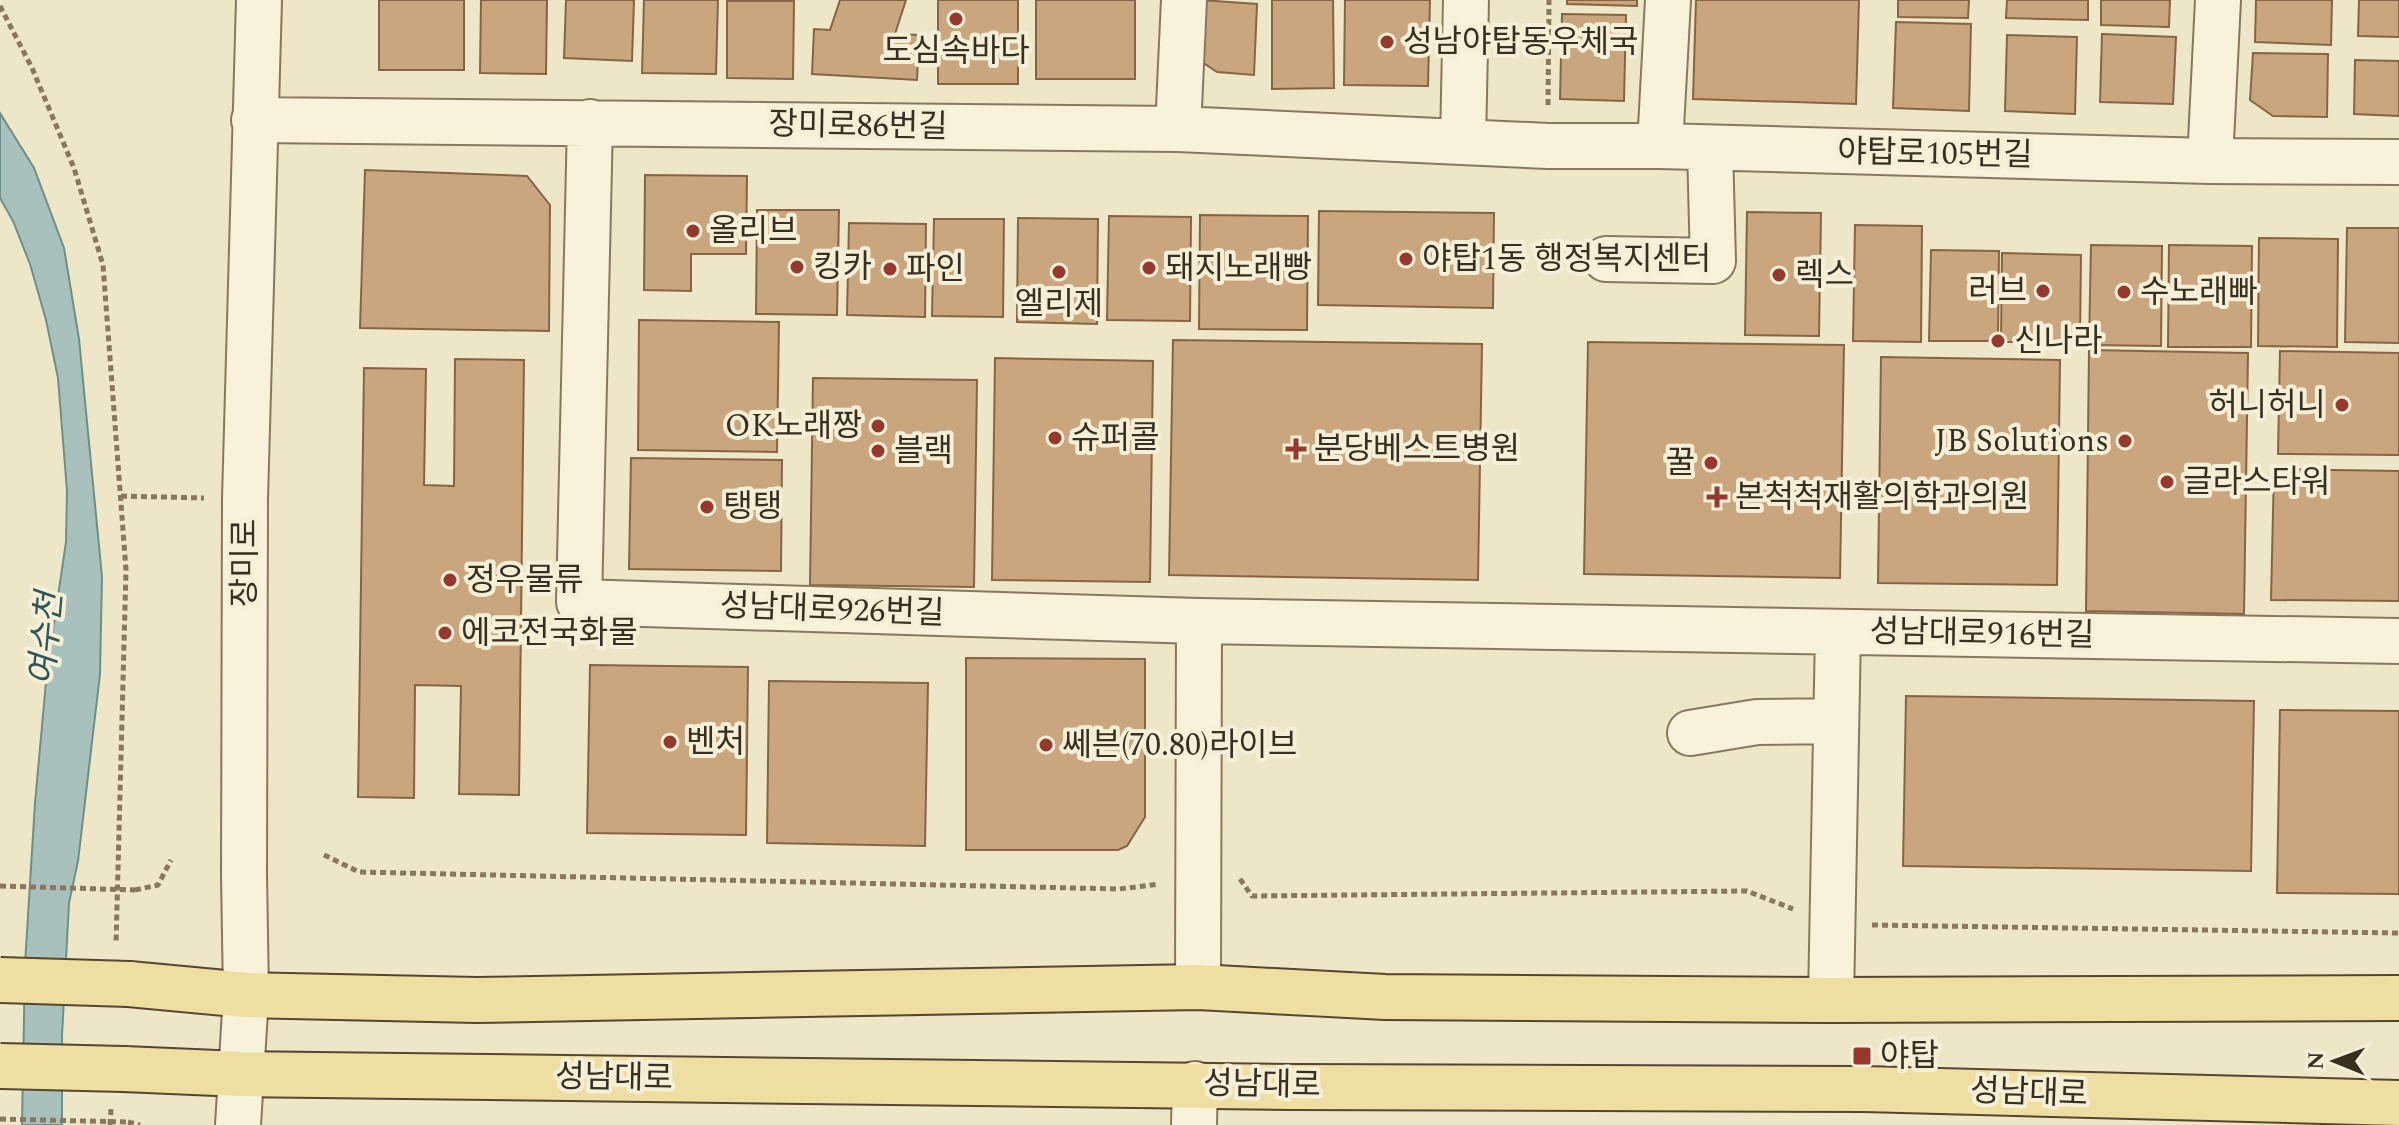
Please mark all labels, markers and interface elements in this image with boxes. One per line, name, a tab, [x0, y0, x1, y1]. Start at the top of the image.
marker: 도심속바다	[947, 10, 965, 28]
place label: 성남야탑동우체국	[1403, 18, 1639, 67]
place label: 도심속바다	[882, 27, 1030, 76]
marker: 성남야탑동우체국	[1378, 33, 1396, 51]
street label: 장미로86번길	[768, 100, 948, 152]
street label: 야탑로105번길	[1837, 128, 2033, 180]
place label: 올리브	[709, 207, 797, 256]
marker: 올리브	[684, 222, 702, 240]
place label: 야탑1동 행정복지센터	[1422, 235, 1711, 284]
place label: 킹카	[813, 243, 872, 292]
place label: 돼지노래빵	[1165, 244, 1312, 293]
place label: 파인	[906, 245, 965, 294]
marker: 야탑1동 행정복지센터	[1397, 250, 1415, 268]
place label: 렉스	[1795, 251, 1854, 300]
marker: 킹카	[788, 258, 806, 276]
marker: 돼지노래빵	[1140, 259, 1158, 277]
marker: 파인	[881, 260, 899, 278]
marker: 엘리제	[1050, 263, 1068, 281]
marker: 렉스	[1770, 266, 1788, 284]
place label: 러브	[1968, 267, 2027, 316]
place label: 수노래빠	[2140, 268, 2258, 317]
place label: 엘리제	[1015, 280, 1103, 329]
marker: 러브	[2034, 282, 2052, 300]
marker: 수노래빠	[2115, 283, 2133, 301]
place label: 신나라	[2014, 317, 2102, 366]
marker: 신나라	[1989, 332, 2007, 350]
place label: 허니허니	[2208, 381, 2326, 430]
marker: 허니허니	[2333, 396, 2351, 414]
place label: OK노래짱	[725, 402, 862, 451]
place label: 슈퍼콜	[1071, 414, 1159, 463]
marker: OK노래짱	[869, 417, 887, 435]
place label: JB Solutions	[1934, 417, 2109, 466]
place label: 분당베스트병원	[1314, 425, 1520, 474]
place label: 블랙	[894, 427, 953, 476]
marker: 슈퍼콜	[1046, 429, 1064, 447]
marker: JB Solutions	[2116, 432, 2134, 450]
marker: 분당베스트병원	[1285, 438, 1307, 460]
place label: 꿀	[1666, 439, 1695, 488]
marker: 블랙	[869, 442, 887, 460]
marker: 꿀	[1702, 454, 1720, 472]
place label: 글라스타워	[2183, 458, 2330, 507]
place label: 본척척재활의학과의원	[1735, 473, 2029, 522]
marker: 글라스타워	[2158, 473, 2176, 491]
place label: 탱탱	[723, 483, 782, 532]
marker: 본척척재활의학과의원	[1706, 486, 1728, 508]
marker: 탱탱	[698, 498, 716, 516]
street label: 장미로	[221, 519, 270, 607]
place label: 정우물류	[466, 556, 584, 605]
marker: 정우물류	[441, 571, 459, 589]
street label: 성남대로926번길	[719, 582, 945, 638]
water label: 여수천	[17, 586, 77, 688]
street label: 성남대로916번길	[1869, 608, 2095, 660]
place label: 에코전국화물	[461, 609, 638, 658]
marker: 에코전국화물	[436, 624, 454, 642]
place label: 벤처	[686, 718, 745, 767]
place label: 쎄븐(70.80)라이브	[1062, 721, 1297, 770]
marker: 벤처	[661, 733, 679, 751]
marker: 쎄븐(70.80)라이브	[1037, 736, 1055, 754]
north arrow	[2295, 1021, 2375, 1101]
place label: 야탑	[1880, 1032, 1939, 1081]
marker: 야탑	[1851, 1045, 1873, 1067]
text: N	[2300, 1051, 2333, 1070]
street label: 성남대로	[555, 1052, 673, 1104]
street label: 성남대로	[1203, 1059, 1321, 1111]
street label: 성남대로	[1969, 1066, 2089, 1120]

